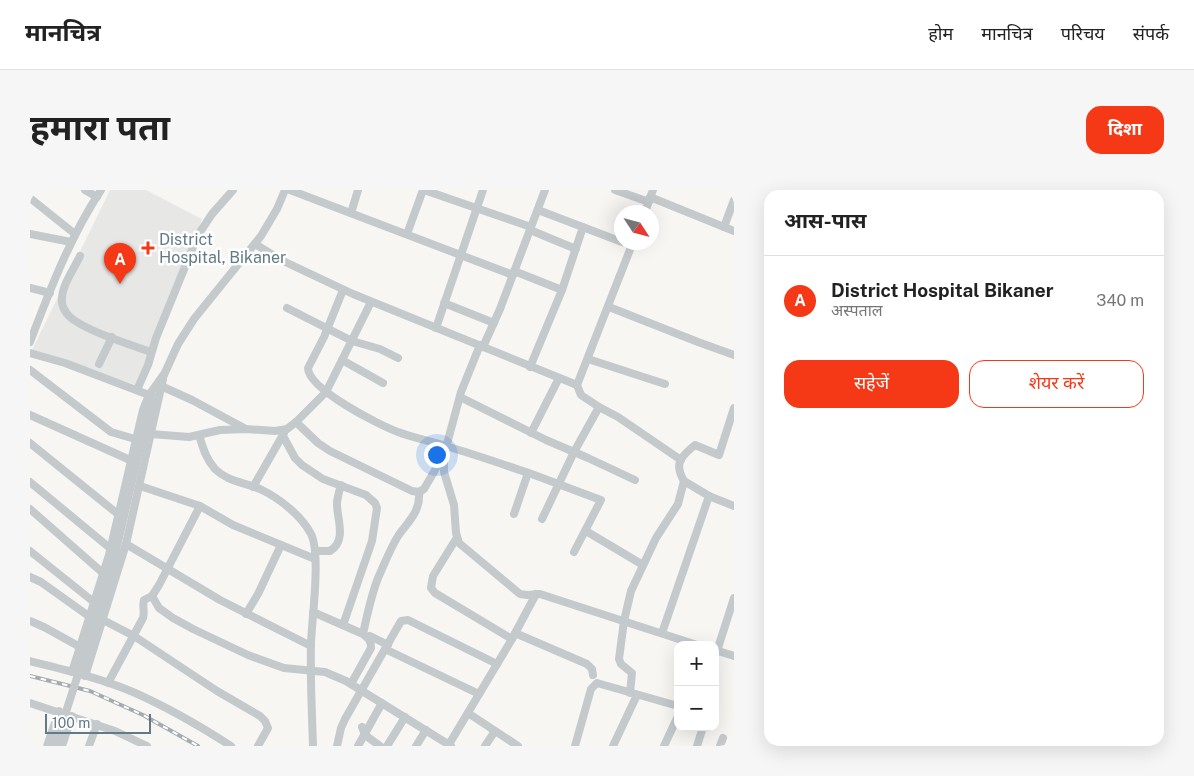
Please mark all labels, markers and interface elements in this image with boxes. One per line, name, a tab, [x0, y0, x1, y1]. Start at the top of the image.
text: मानचित्र	[25, 18, 101, 46]
text: होम	[928, 23, 953, 44]
text: मानचित्र	[981, 23, 1033, 44]
text: परिचय	[1061, 23, 1105, 44]
text: संपर्क	[1133, 23, 1169, 44]
button: दिशा	[1086, 106, 1164, 154]
text: हमारा पता	[30, 107, 170, 148]
north arrow	[614, 205, 659, 250]
text: आस-पास	[784, 208, 866, 233]
place label: District Hospital, Bikaner	[159, 230, 286, 267]
marker: District Hospital, Bikaner	[141, 241, 155, 255]
pin: A	[104, 243, 136, 284]
text: District Hospital Bikaner	[831, 279, 1054, 301]
text: A	[794, 291, 806, 310]
text: 340 m	[1096, 291, 1144, 310]
text: अस्पताल	[831, 301, 883, 320]
button: सहेजें	[784, 360, 959, 408]
button: शेयर करें	[969, 360, 1144, 408]
your location	[424, 442, 450, 468]
map controls	[674, 641, 719, 731]
button: +	[674, 641, 719, 686]
button: −	[674, 686, 719, 731]
scale bar	[45, 711, 151, 734]
text: 100 m	[52, 715, 90, 731]

